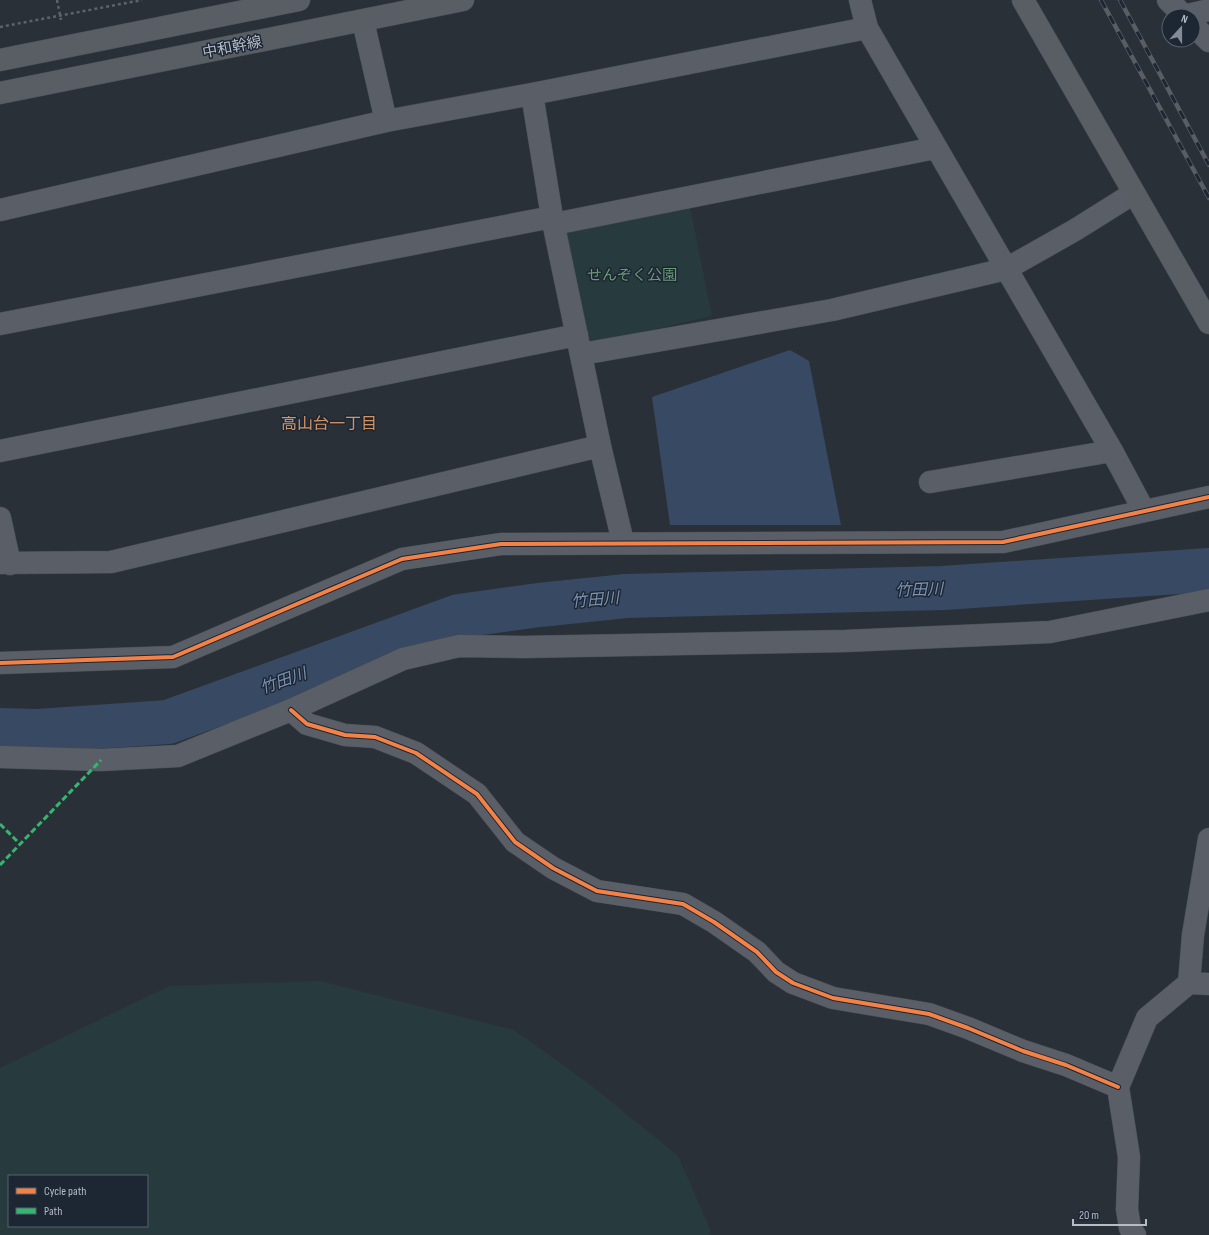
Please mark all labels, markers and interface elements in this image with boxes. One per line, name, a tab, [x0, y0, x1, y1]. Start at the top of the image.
north arrow	[1161, 8, 1201, 48]
text: N	[1179, 12, 1190, 26]
street label: 中和幹線	[201, 32, 263, 63]
park label: せんぞく公園	[587, 266, 677, 285]
district label: 高山台一丁目	[281, 415, 377, 434]
water label: 竹田川	[895, 580, 945, 601]
water label: 竹田川	[570, 589, 622, 612]
water label: 竹田川	[258, 664, 311, 699]
legend	[8, 1175, 148, 1227]
text: Cycle path	[44, 1184, 86, 1199]
scale bar	[1073, 1201, 1146, 1227]
text: Path	[44, 1204, 62, 1219]
text: 20 m	[1079, 1208, 1099, 1223]

